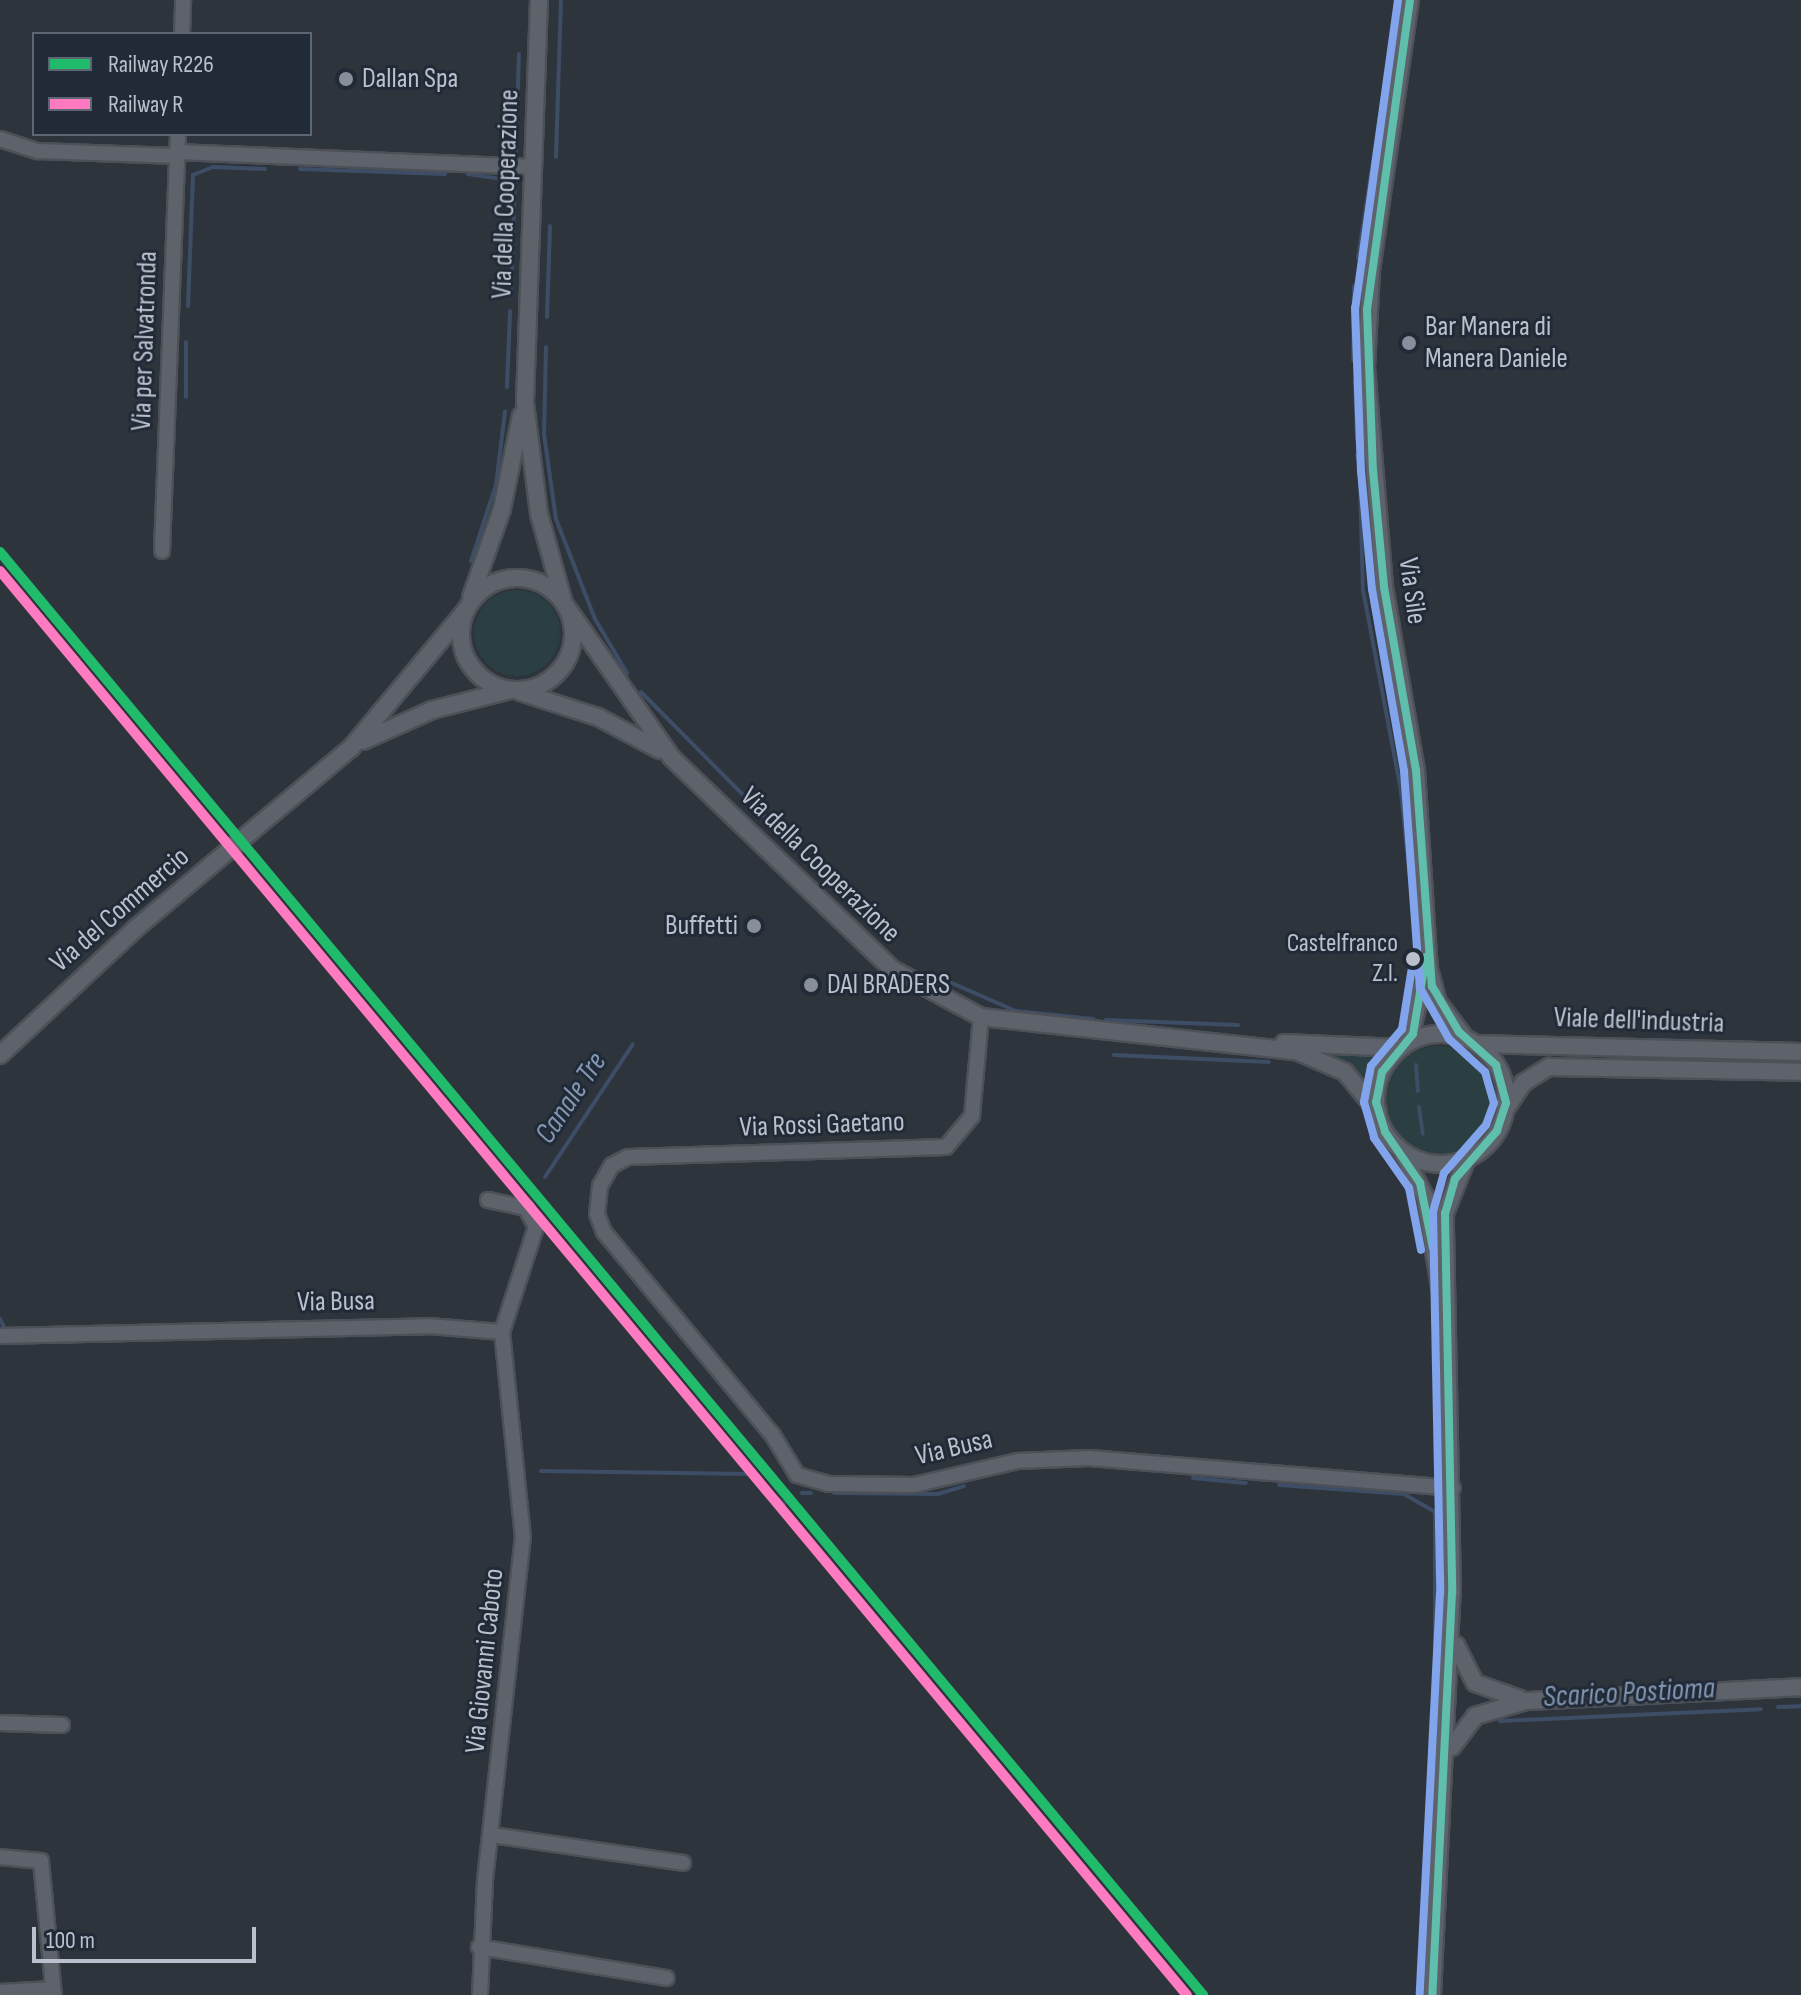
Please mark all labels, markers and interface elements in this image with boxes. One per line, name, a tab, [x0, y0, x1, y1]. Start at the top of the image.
legend	[32, 32, 312, 136]
text: Railway R226	[108, 50, 214, 79]
place label: Dallan Spa	[362, 62, 458, 96]
marker: Dallan Spa	[337, 70, 355, 88]
street label: Via della Cooperazione	[486, 89, 526, 299]
text: Railway R	[108, 90, 183, 119]
street label: Via per Salvatronda	[125, 251, 165, 431]
place label: Bar Manera di Manera Daniele	[1425, 310, 1568, 376]
marker: Bar Manera di Manera Daniele	[1400, 334, 1418, 352]
street label: Via Sile	[1391, 556, 1433, 626]
street label: Via della Cooperazione	[733, 780, 907, 950]
street label: Via del Commercio	[44, 840, 196, 980]
place label: Buffetti	[665, 909, 738, 943]
marker: Buffetti	[745, 917, 763, 935]
place label: Castelfranco Z.I.	[1287, 928, 1398, 990]
marker: Castelfranco Z.I.	[1405, 951, 1421, 967]
place label: DAI BRADERS	[827, 968, 950, 1002]
marker: DAI BRADERS	[802, 976, 820, 994]
street label: Viale dell'industria	[1553, 1001, 1725, 1041]
water label: Canale Tre	[528, 1046, 614, 1150]
street label: Via Rossi Gaetano	[739, 1105, 905, 1145]
street label: Via Busa	[297, 1285, 375, 1319]
street label: Via Busa	[912, 1423, 996, 1473]
street label: Via Giovanni Caboto	[459, 1567, 511, 1755]
water label: Scarico Postioma	[1542, 1671, 1716, 1715]
scale bar	[36, 1911, 260, 1961]
text: 100 m	[46, 1926, 95, 1955]

